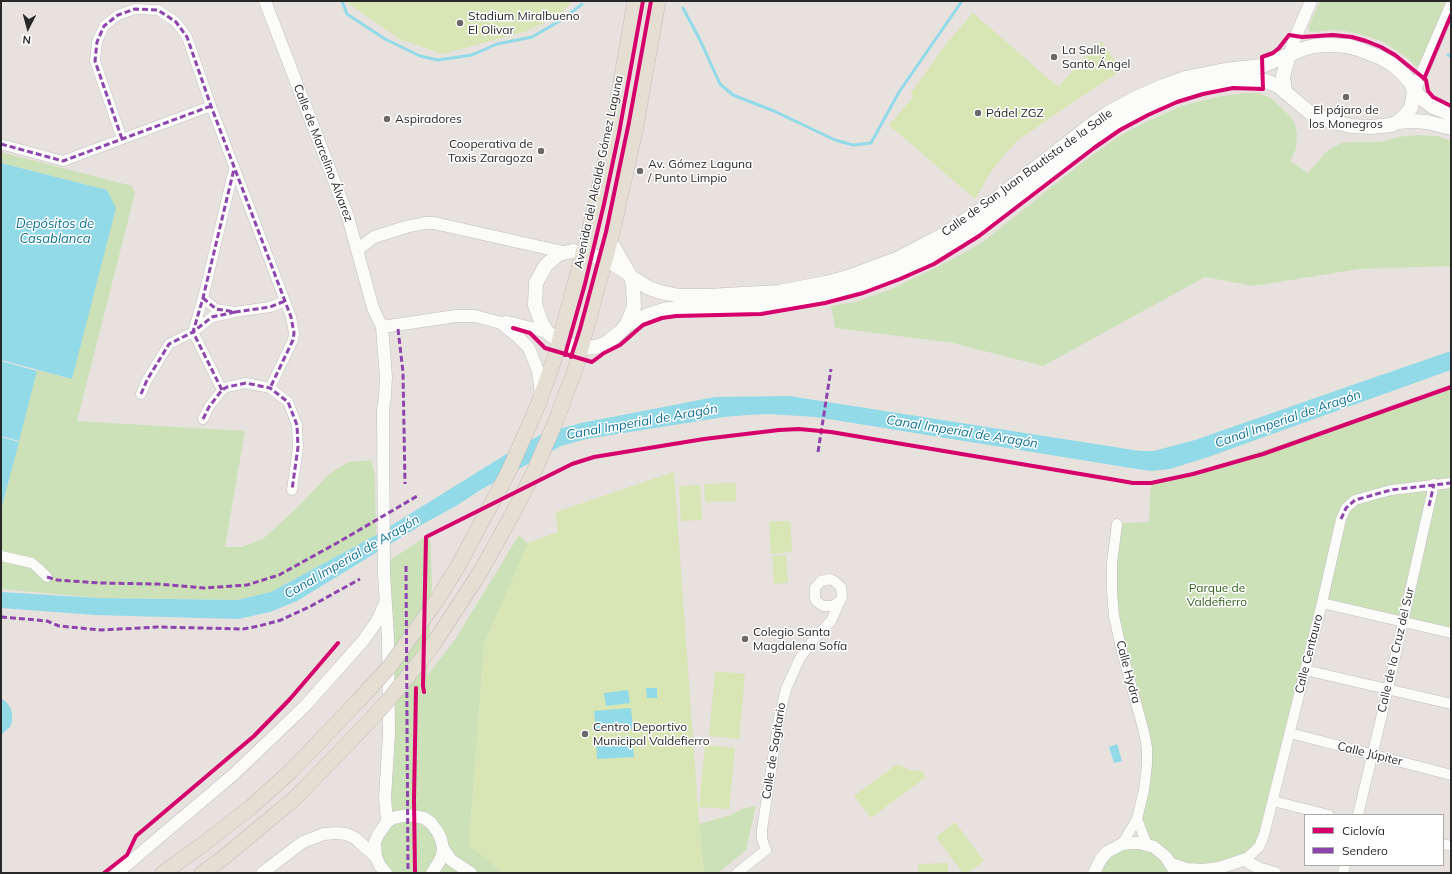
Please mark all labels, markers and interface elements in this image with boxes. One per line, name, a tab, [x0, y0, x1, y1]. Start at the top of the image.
north arrow	[8, 8, 48, 48]
place label: Stadium Miralbueno El Olivar	[468, 9, 580, 37]
marker: Stadium Miralbueno El Olivar	[455, 18, 465, 28]
text: N	[22, 33, 32, 47]
place label: La Salle Santo Ángel	[1062, 43, 1130, 71]
marker: La Salle Santo Ángel	[1049, 52, 1059, 62]
street label: Avenida del Alcalde Gómez Laguna	[571, 74, 627, 270]
street label: Calle de Marcelino Álvarez	[290, 82, 356, 224]
marker: El pájaro de los Monegros	[1341, 92, 1351, 102]
place label: El pájaro de los Monegros	[1309, 103, 1383, 131]
street label: Calle de San Juan Bautista de la Salle	[939, 106, 1115, 240]
place label: Pádel ZGZ	[986, 106, 1044, 120]
marker: Pádel ZGZ	[973, 108, 983, 118]
place label: Aspiradores	[395, 112, 462, 126]
marker: Aspiradores	[382, 114, 392, 124]
place label: Cooperativa de Taxis Zaragoza	[448, 137, 533, 165]
marker: Cooperativa de Taxis Zaragoza	[536, 146, 546, 156]
place label: Av. Gómez Laguna / Punto Limpio	[648, 157, 752, 185]
marker: Av. Gómez Laguna / Punto Limpio	[635, 166, 645, 176]
water label: Depósitos de Casablanca	[16, 216, 94, 247]
water label: Canal Imperial de Aragón	[1213, 387, 1363, 451]
water label: Canal Imperial de Aragón	[565, 401, 719, 443]
water label: Canal Imperial de Aragón	[885, 412, 1039, 452]
water label: Canal Imperial de Aragón	[282, 512, 422, 602]
park label: Parque de Valdefierro	[1187, 581, 1247, 609]
street label: Calle de la Cruz del Sur	[1375, 586, 1417, 714]
street label: Calle Centauro	[1292, 613, 1326, 695]
place label: Colegio Santa Magdalena Sofía	[753, 625, 847, 653]
marker: Colegio Santa Magdalena Sofía	[740, 634, 750, 644]
street label: Calle Hydra	[1113, 639, 1143, 705]
street label: Calle de Sagitario	[759, 702, 789, 800]
place label: Centro Deportivo Municipal Valdefierro	[593, 720, 710, 748]
marker: Centro Deportivo Municipal Valdefierro	[580, 729, 590, 739]
street label: Calle Júpiter	[1336, 739, 1404, 769]
legend	[1304, 814, 1444, 866]
text: Ciclovía	[1342, 823, 1385, 838]
text: Sendero	[1342, 843, 1388, 858]

